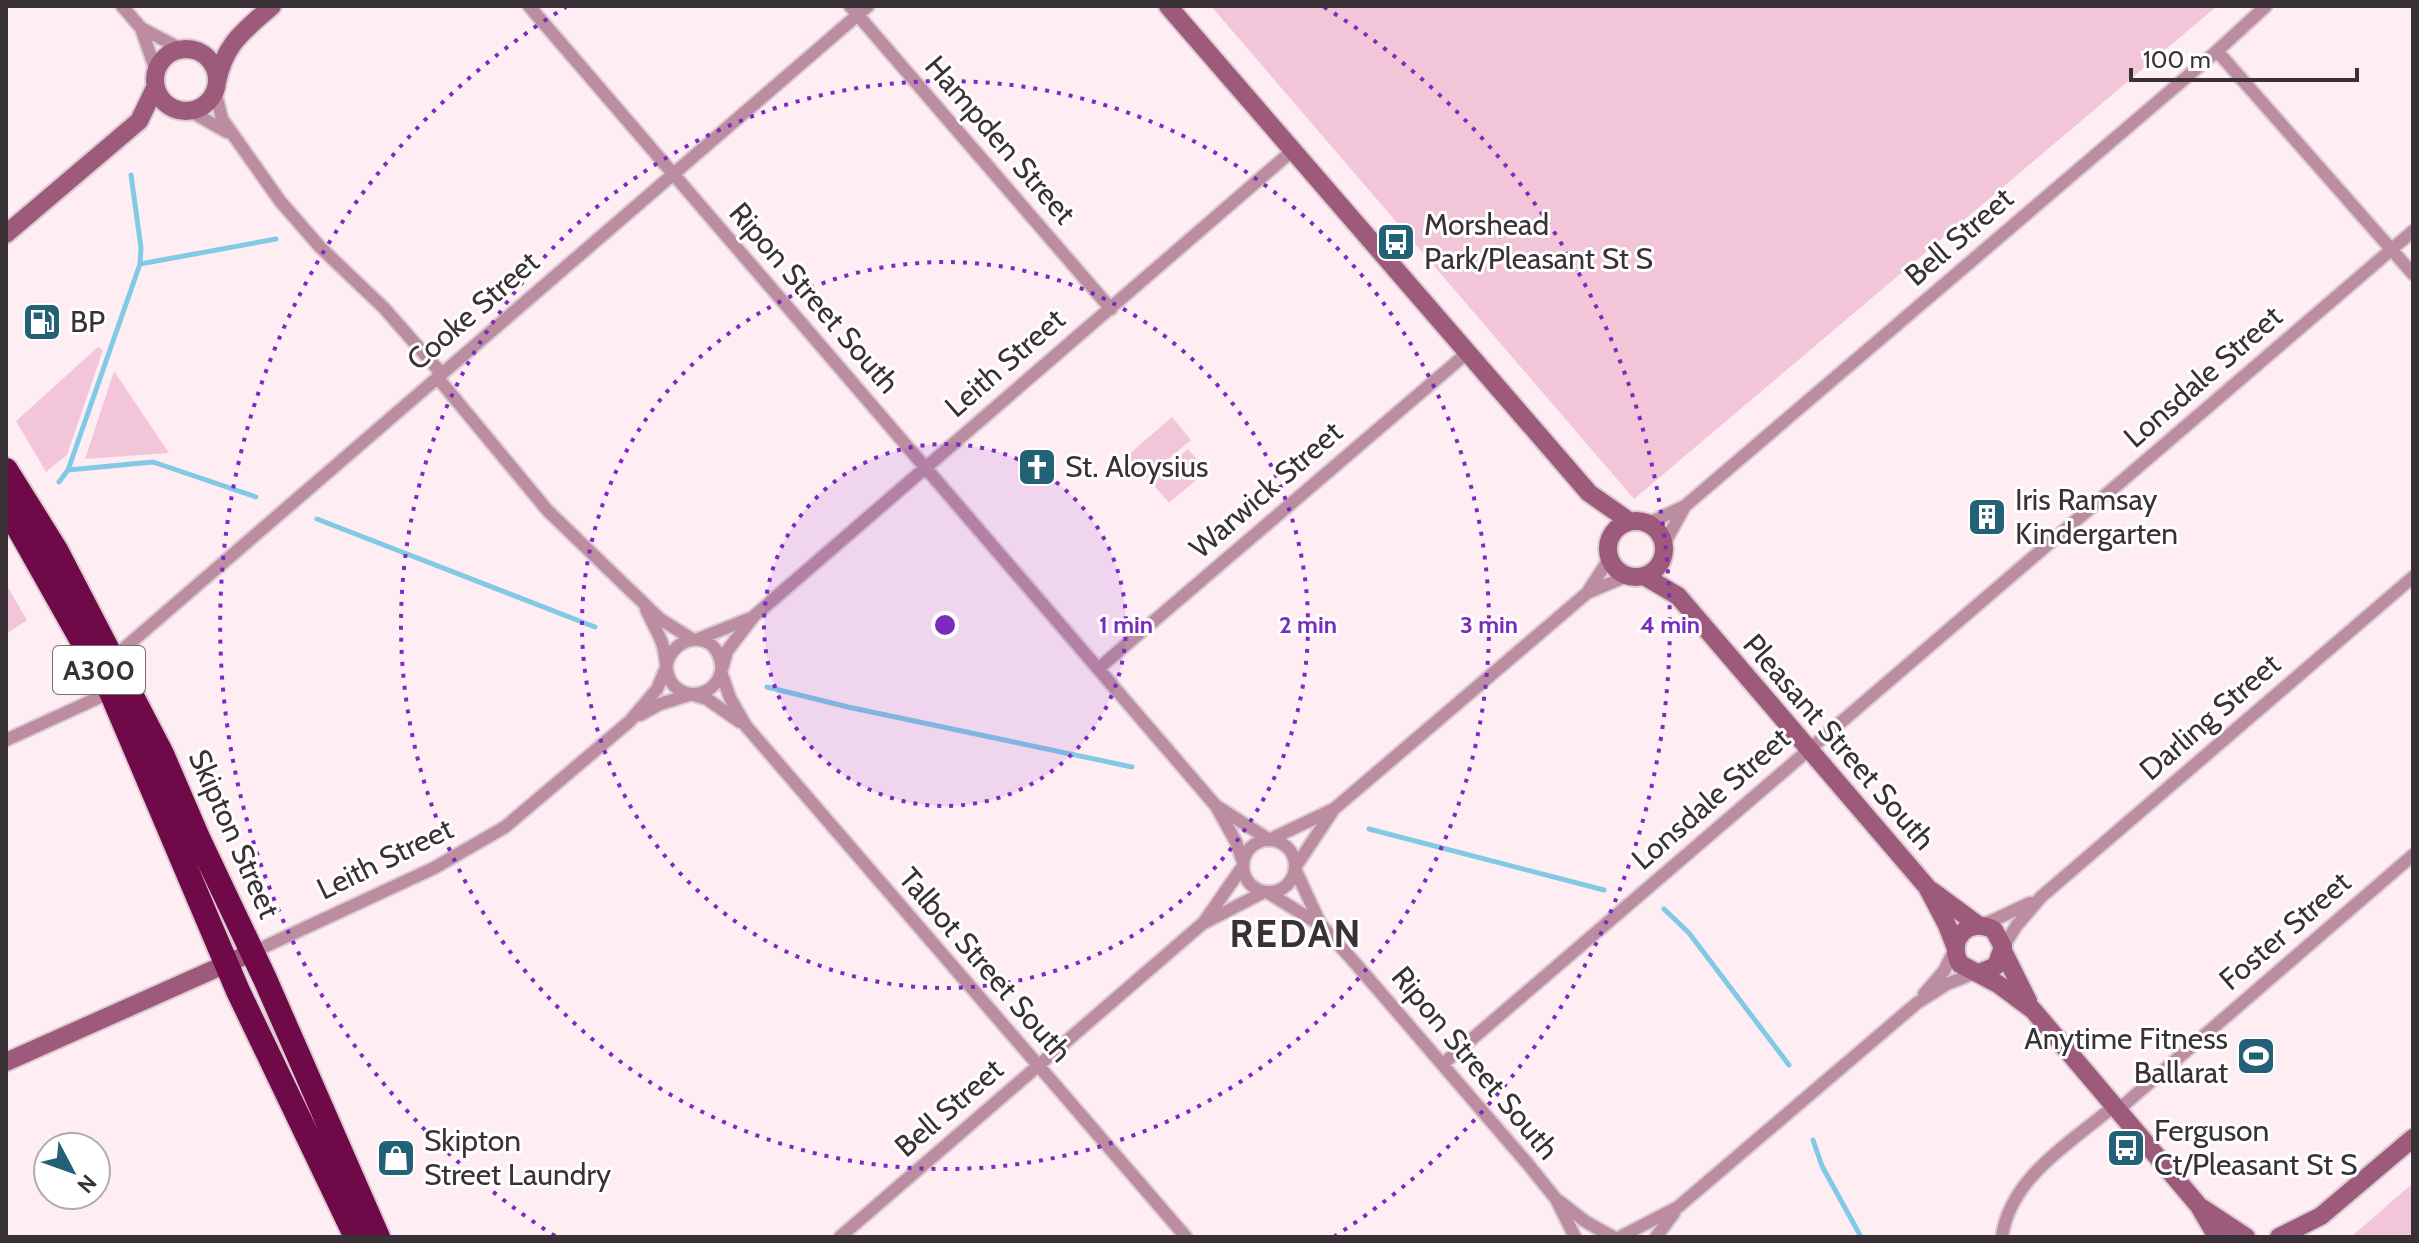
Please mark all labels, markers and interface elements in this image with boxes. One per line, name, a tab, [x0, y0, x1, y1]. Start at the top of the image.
scale bar	[2131, 32, 2357, 82]
text: 100 m	[2143, 45, 2211, 74]
street label: Hampden Street	[917, 48, 1084, 231]
street label: Bell Street	[1897, 180, 2020, 294]
street label: Ripon Street South	[721, 195, 907, 401]
place label: Morshead Park/Pleasant St S	[1424, 206, 1653, 277]
bus stop icon: Morshead Park/Pleasant St S	[1375, 221, 1417, 263]
street label: Cooke Street	[399, 243, 546, 378]
street label: Lonsdale Street	[2116, 298, 2289, 455]
fuel station icon: BP	[21, 301, 63, 343]
street label: Leith Street	[937, 301, 1072, 425]
place label: BP	[70, 303, 105, 340]
street label: Warwick Street	[1182, 413, 1350, 566]
church icon: St. Aloysius	[1016, 446, 1058, 488]
place label: St. Aloysius	[1065, 448, 1209, 485]
place label: Iris Ramsay Kindergarten	[2015, 481, 2178, 552]
building icon: Iris Ramsay Kindergarten	[1966, 496, 2008, 538]
text: 1 min	[1099, 610, 1153, 639]
text: 2 min	[1279, 610, 1337, 639]
text: 3 min	[1460, 610, 1518, 639]
text: 4 min	[1640, 610, 1700, 639]
centre of rings	[931, 611, 959, 639]
street label: Pleasant Street South	[1736, 626, 1943, 857]
street label: Darling Street	[2132, 645, 2288, 788]
road number: A300	[53, 646, 145, 694]
street label: Lonsdale Street	[1624, 720, 1797, 877]
street label: Skipton Street	[181, 744, 288, 924]
street label: Leith Street	[311, 810, 459, 907]
street label: Talbot Street South	[891, 860, 1080, 1069]
street label: Foster Street	[2211, 864, 2358, 998]
district label: REDAN	[1230, 910, 1362, 957]
street label: Ripon Street South	[1384, 959, 1567, 1167]
place label: Anytime Fitness Ballarat	[2024, 1020, 2228, 1091]
sports icon: Anytime Fitness Ballarat	[2235, 1035, 2277, 1077]
street label: Bell Street	[887, 1051, 1010, 1165]
place label: Ferguson Ct/Pleasant St S	[2154, 1112, 2357, 1183]
place label: Skipton Street Laundry	[424, 1122, 611, 1193]
bus stop icon: Ferguson Ct/Pleasant St S	[2105, 1127, 2147, 1169]
north arrow	[32, 1131, 112, 1211]
shop icon: Skipton Street Laundry	[375, 1137, 417, 1179]
text: N	[71, 1169, 102, 1199]

